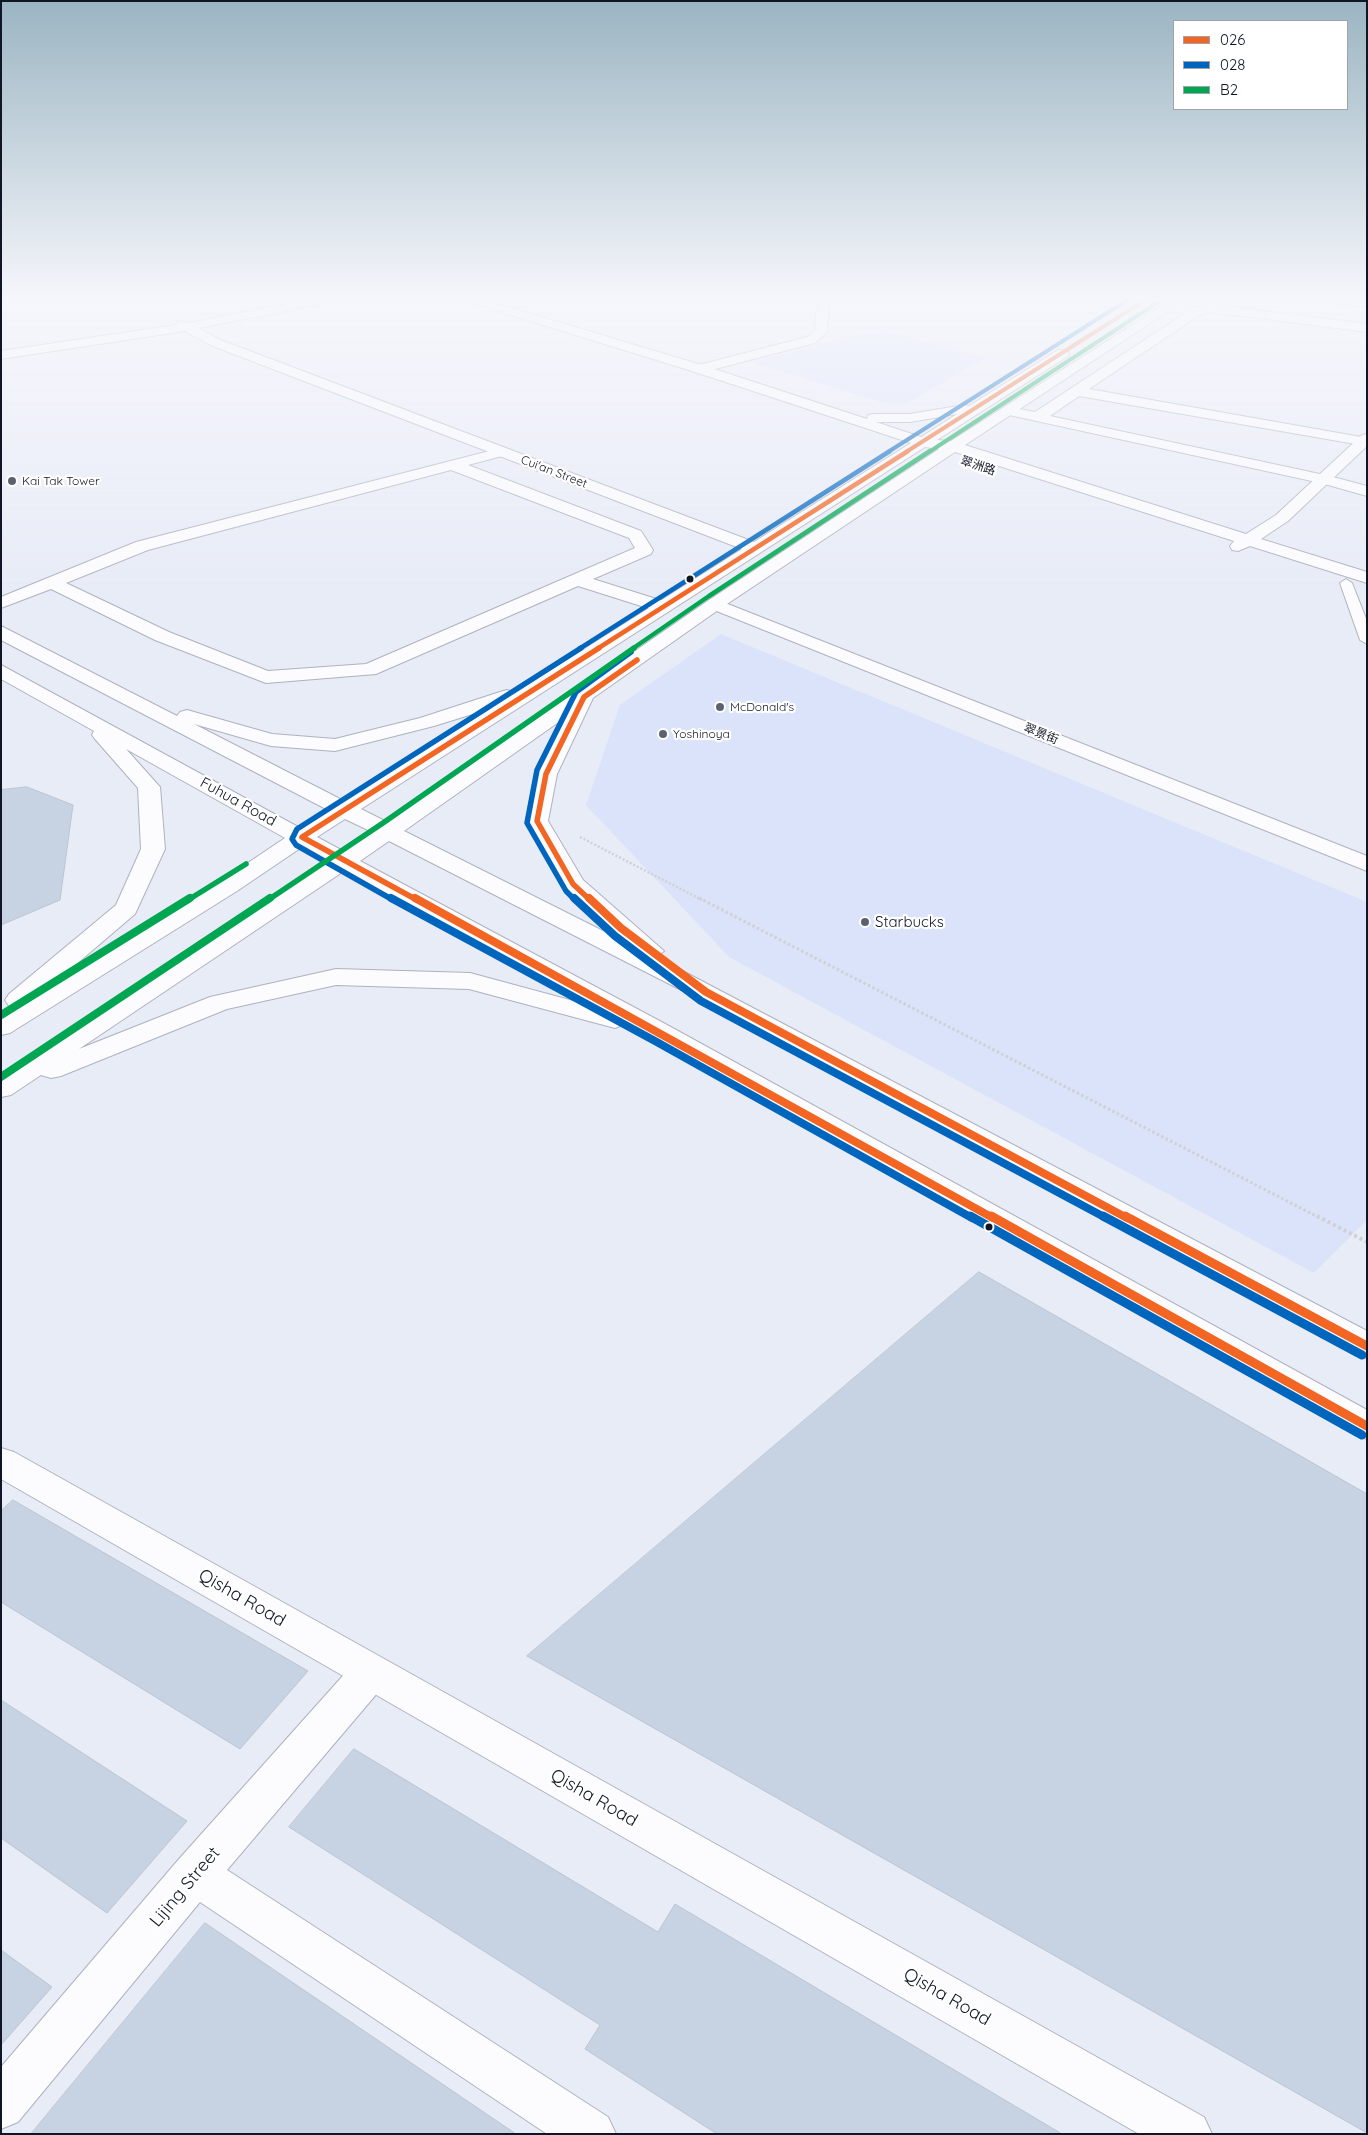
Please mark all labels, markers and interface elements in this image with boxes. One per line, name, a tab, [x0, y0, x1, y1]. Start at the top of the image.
legend	[1173, 20, 1348, 110]
text: 026	[1220, 30, 1245, 49]
text: 028	[1220, 55, 1245, 74]
text: B2	[1220, 80, 1238, 99]
street label: Cui'an Street	[519, 453, 589, 491]
street label: 翠洲路	[959, 454, 997, 478]
place label: Kai Tak Tower	[22, 474, 100, 488]
marker: Kai Tak Tower	[6, 475, 18, 487]
unlabelled marker	[685, 574, 695, 584]
place label: McDonald's	[730, 700, 794, 714]
marker: McDonald's	[714, 701, 726, 713]
street label: 翠景街	[1022, 721, 1060, 747]
place label: Yoshinoya	[673, 727, 730, 741]
marker: Yoshinoya	[657, 728, 669, 740]
street label: Fuhua Road	[197, 774, 279, 830]
place label: Starbucks	[875, 913, 944, 931]
marker: Starbucks	[859, 916, 871, 928]
unlabelled marker	[984, 1222, 994, 1232]
street label: Qisha Road	[195, 1564, 289, 1632]
street label: Qisha Road	[547, 1764, 641, 1832]
street label: Lijing Street	[145, 1843, 225, 1931]
street label: Qisha Road	[900, 1963, 994, 2031]

